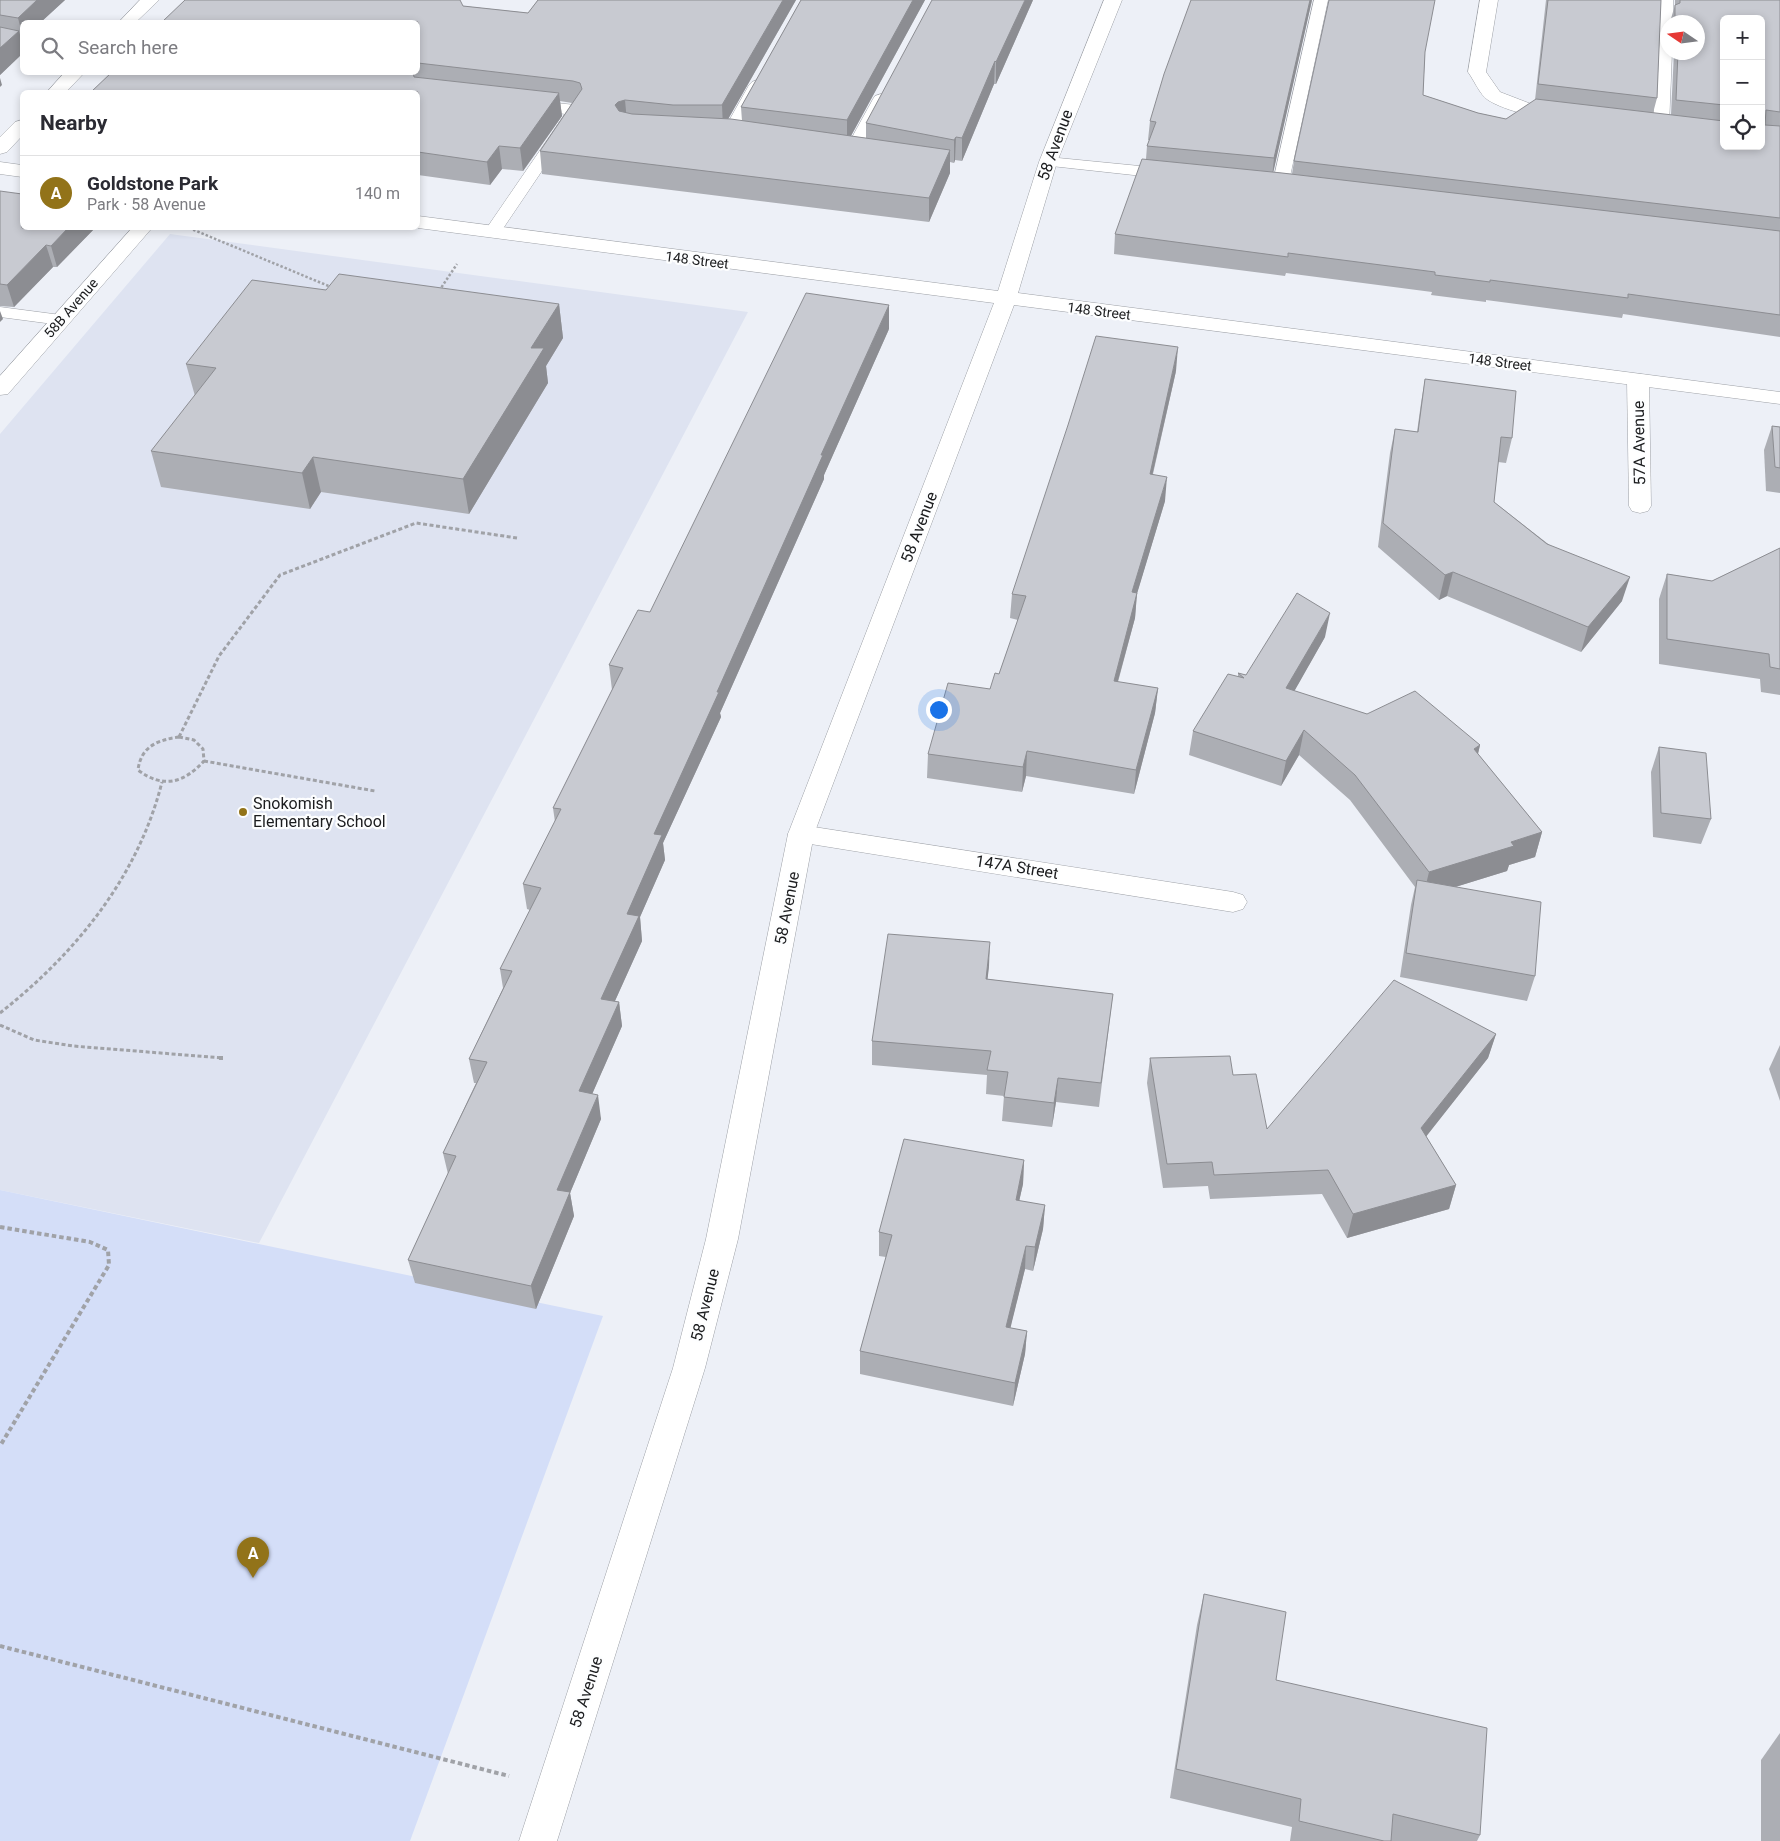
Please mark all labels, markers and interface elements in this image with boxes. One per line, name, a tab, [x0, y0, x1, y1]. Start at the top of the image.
north arrow	[1660, 15, 1705, 60]
map controls	[1720, 15, 1765, 150]
button: +	[1720, 15, 1765, 60]
search box	[20, 20, 420, 75]
icon: search	[38, 34, 66, 62]
text: Search here	[78, 36, 178, 59]
button: −	[1720, 60, 1765, 105]
button: locate	[1720, 105, 1765, 150]
street label: 58 Avenue	[1033, 107, 1077, 183]
text: Nearby	[40, 111, 107, 135]
text: Goldstone Park	[87, 172, 218, 195]
text: A	[51, 184, 61, 203]
text: 140 m	[355, 184, 400, 203]
text: Park · 58 Avenue	[87, 195, 206, 214]
street label: 148 Street	[664, 248, 730, 272]
street label: 58B Avenue	[41, 275, 101, 341]
street label: 148 Street	[1066, 299, 1132, 323]
street label: 148 Street	[1467, 350, 1533, 374]
street label: 57A Avenue	[1629, 400, 1649, 486]
street label: 58 Avenue	[897, 489, 941, 565]
your location	[926, 697, 952, 723]
place label: Snokomish Elementary School	[253, 794, 386, 831]
marker: Snokomish Elementary School	[237, 806, 249, 818]
street label: 147A Street	[974, 851, 1060, 883]
street label: 58 Avenue	[771, 870, 803, 946]
street label: 58 Avenue	[687, 1267, 723, 1343]
pin: A	[237, 1537, 269, 1578]
street label: 58 Avenue	[565, 1654, 607, 1730]

